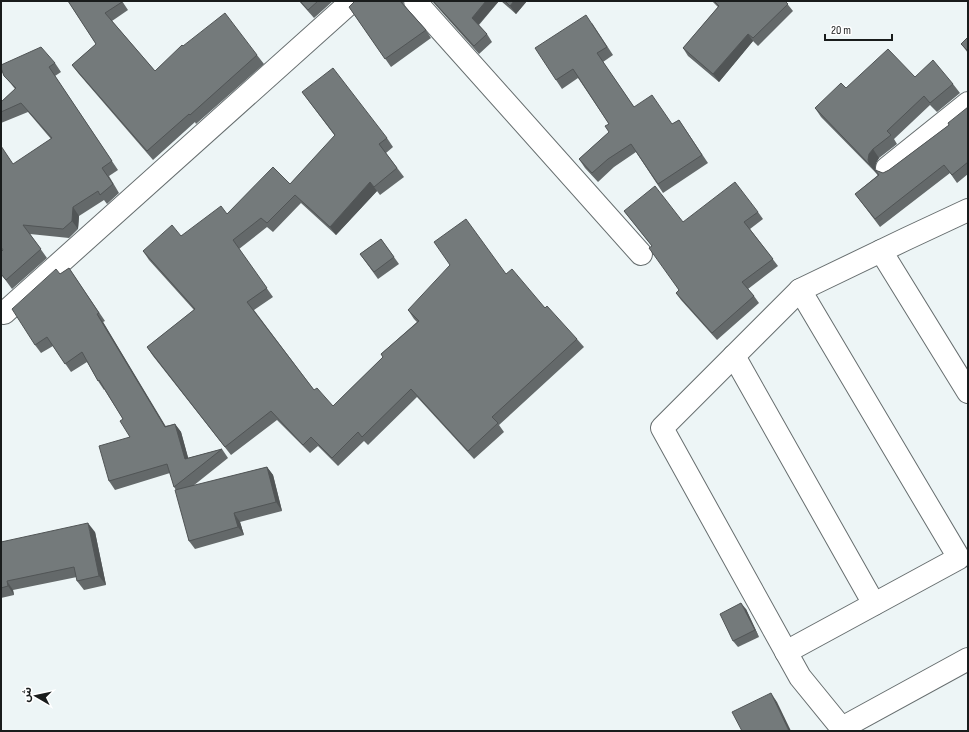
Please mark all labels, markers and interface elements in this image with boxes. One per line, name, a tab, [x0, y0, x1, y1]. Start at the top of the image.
scale bar	[825, 16, 892, 42]
text: 20 m	[831, 23, 851, 38]
north arrow	[16, 676, 56, 716]
text: ش	[19, 686, 34, 703]

